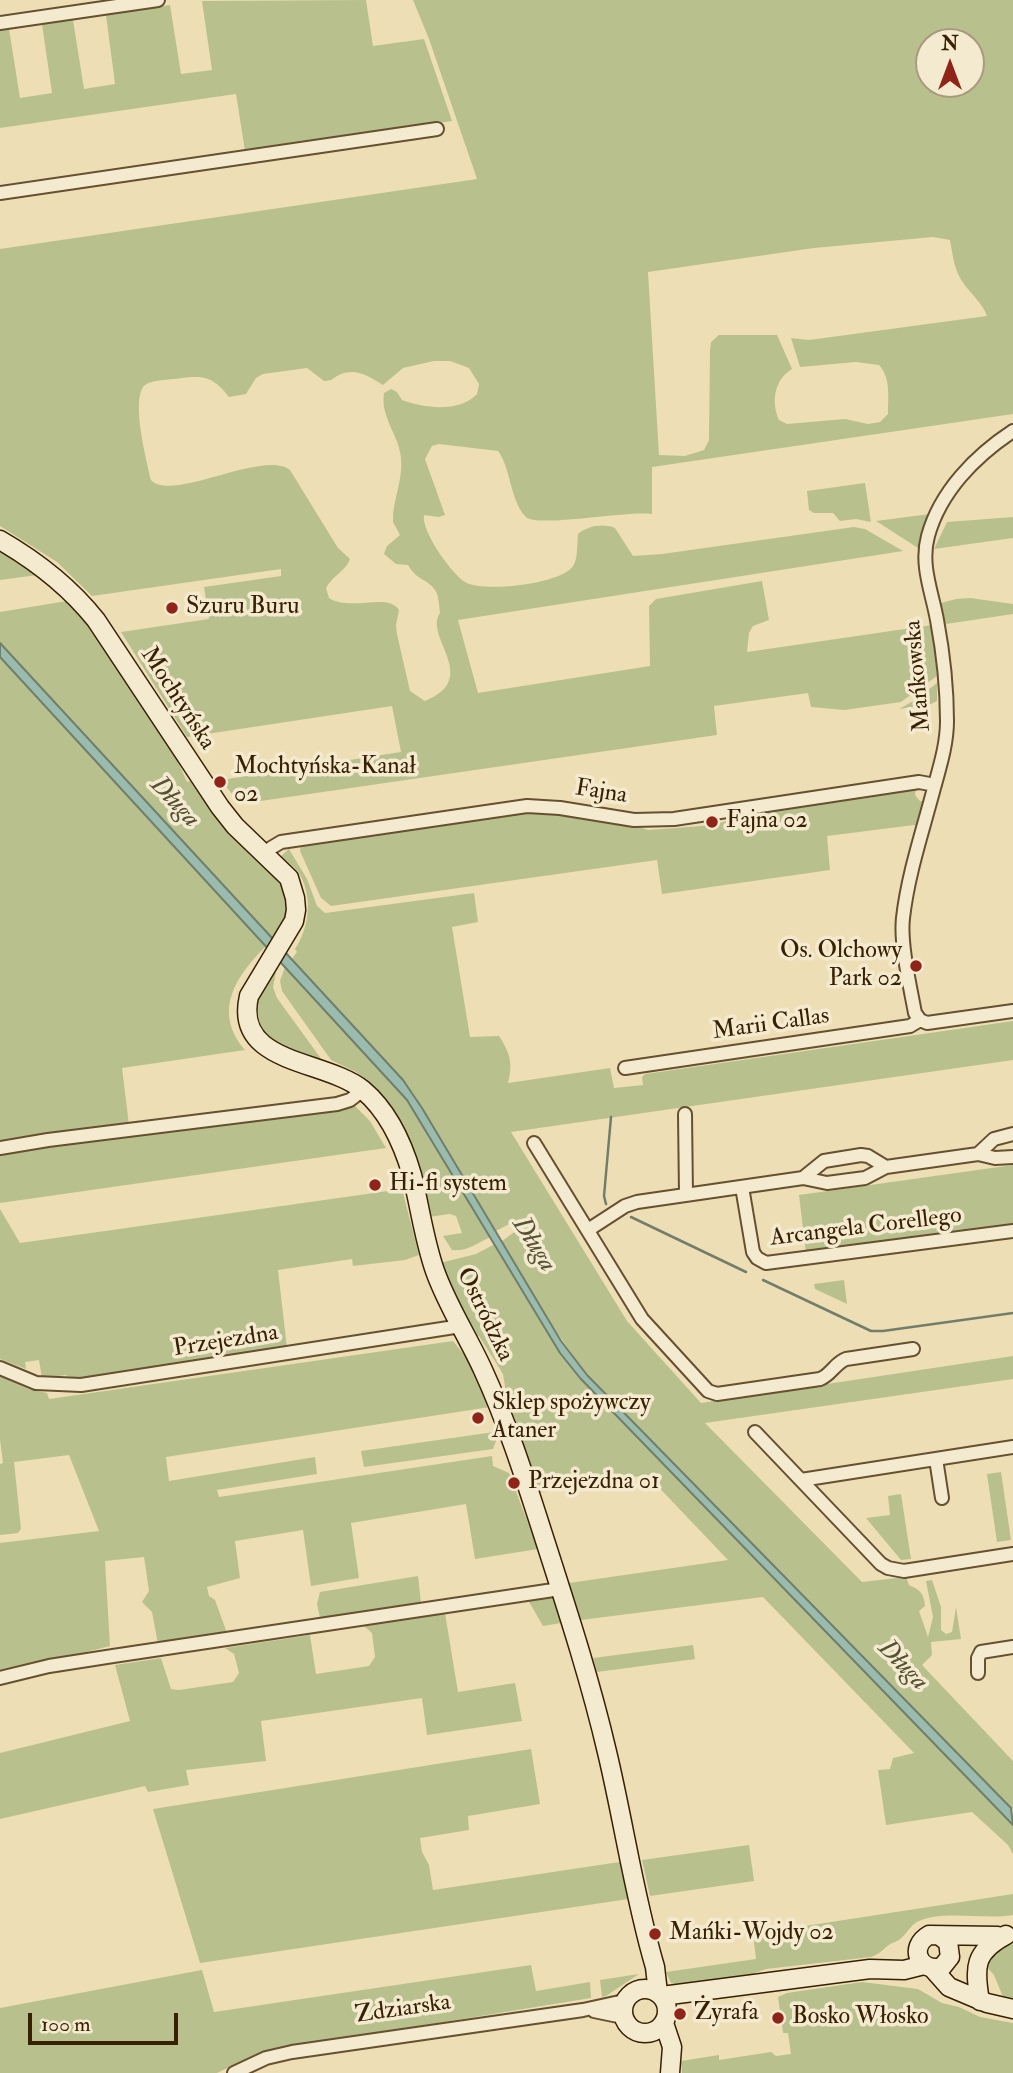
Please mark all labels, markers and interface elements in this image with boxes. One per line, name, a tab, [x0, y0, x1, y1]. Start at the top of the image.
north arrow	[915, 28, 985, 98]
text: N	[941, 32, 959, 56]
place label: Szuru Buru	[186, 594, 299, 622]
marker: Szuru Buru	[164, 600, 180, 616]
street label: Mańkowska	[900, 619, 938, 733]
street label: Mochtyńska	[133, 642, 221, 756]
place label: Mochtyńska-Kanał 02	[234, 754, 416, 810]
water label: Długa	[142, 771, 206, 835]
marker: Mochtyńska-Kanał 02	[212, 774, 228, 790]
street label: Fajna	[573, 775, 629, 811]
place label: Fajna 02	[726, 808, 808, 836]
marker: Fajna 02	[704, 814, 720, 830]
place label: Os. Olchowy Park 02	[780, 938, 902, 994]
marker: Os. Olchowy Park 02	[908, 958, 924, 974]
street label: Marii Callas	[711, 1003, 831, 1047]
place label: Hi-fi system	[389, 1171, 507, 1199]
marker: Hi-fi system	[367, 1177, 383, 1193]
street label: Arcangela Corellego	[769, 1202, 963, 1254]
water label: Długa	[504, 1212, 562, 1278]
street label: Ostródzka	[449, 1264, 519, 1366]
street label: Przejezdna	[172, 1320, 280, 1364]
place label: Sklep spożywczy Ataner	[492, 1390, 651, 1446]
marker: Sklep spożywczy Ataner	[470, 1410, 486, 1426]
place label: Przejezdna 01	[528, 1469, 659, 1497]
marker: Przejezdna 01	[506, 1475, 522, 1491]
water label: Długa	[870, 1634, 934, 1698]
place label: Mańki-Wojdy 02	[669, 1920, 834, 1948]
marker: Mańki-Wojdy 02	[647, 1926, 663, 1942]
street label: Zdziarska	[353, 1989, 453, 2031]
scale bar	[32, 2000, 182, 2044]
place label: Żyrafa	[694, 2000, 759, 2028]
place label: Bosko Włosko	[792, 2004, 929, 2032]
marker: Żyrafa	[672, 2006, 688, 2022]
marker: Bosko Włosko	[770, 2010, 786, 2026]
text: 100 m	[41, 2011, 91, 2038]

